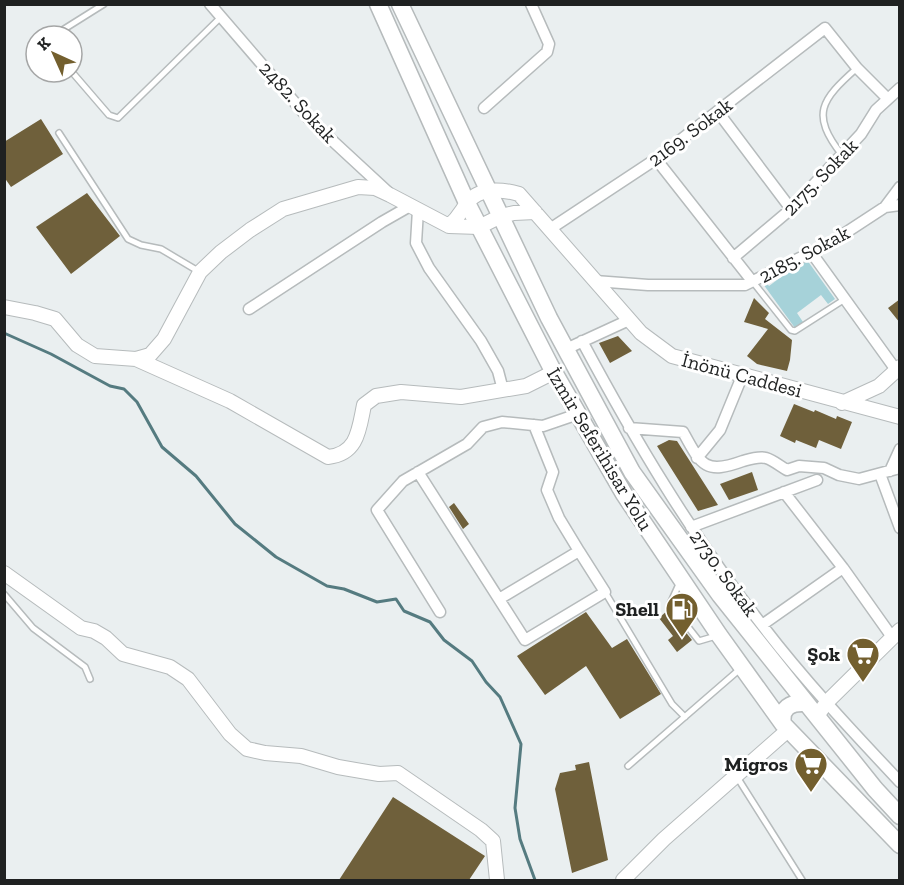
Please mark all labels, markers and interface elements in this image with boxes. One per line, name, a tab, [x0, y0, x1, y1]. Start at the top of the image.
north arrow	[24, 24, 84, 84]
text: K	[33, 33, 54, 54]
street label: 2482. Sokak	[254, 56, 342, 148]
street label: 2169. Sokak	[643, 92, 737, 171]
street label: 2175. Sokak	[778, 133, 863, 220]
street label: 2185. Sokak	[755, 220, 854, 288]
street label: İnönü Caddesi	[679, 347, 805, 403]
street label: İzmir Seferihisar Yolu	[542, 363, 658, 535]
street label: 2730. Sokak	[685, 525, 764, 621]
fuel station icon: Shell	[664, 591, 700, 638]
place label: Shell	[615, 597, 659, 621]
supermarket icon: Şok	[845, 636, 881, 683]
place label: Şok	[807, 642, 840, 666]
supermarket icon: Migros	[793, 746, 829, 793]
place label: Migros	[724, 752, 788, 776]

